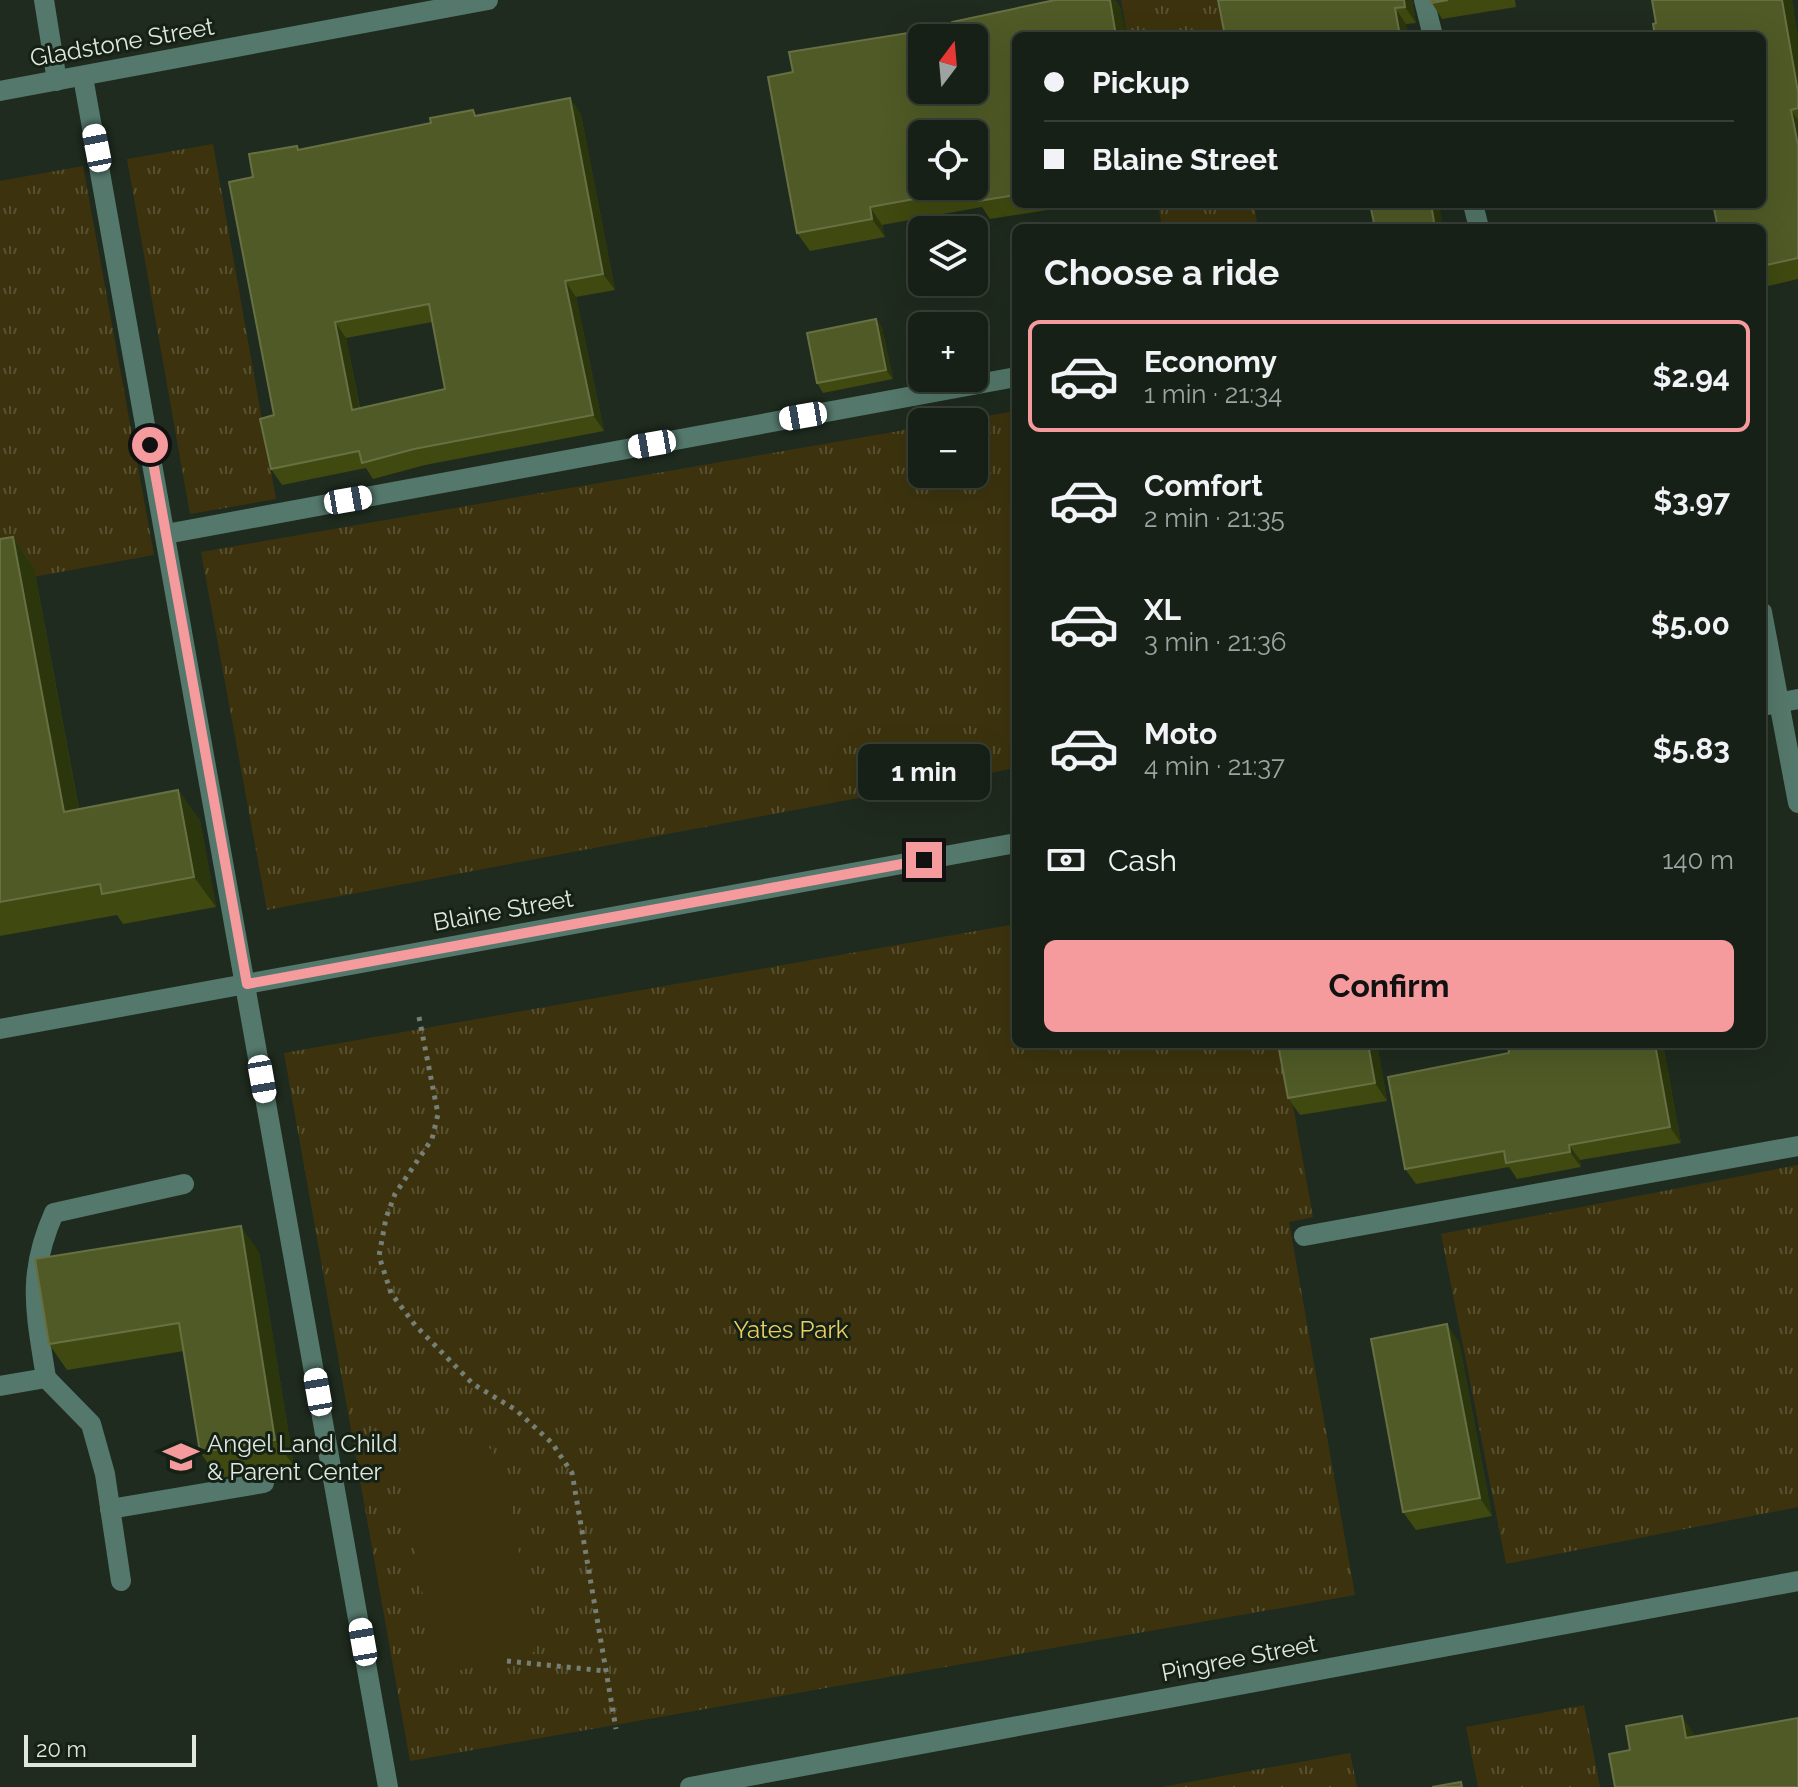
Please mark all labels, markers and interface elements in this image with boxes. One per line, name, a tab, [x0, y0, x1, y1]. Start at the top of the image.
street label: Gladstone Street	[28, 12, 216, 72]
north arrow	[908, 24, 988, 104]
map controls	[908, 24, 988, 488]
text: Pickup	[1092, 65, 1190, 100]
button: locate	[908, 120, 988, 200]
car	[81, 122, 113, 174]
text: Blaine Street	[1092, 142, 1278, 177]
button: layers	[908, 216, 988, 296]
text: Choose a ride	[1044, 251, 1279, 293]
button: +	[908, 312, 988, 392]
icon: car	[1048, 340, 1120, 412]
text: Economy	[1144, 344, 1277, 379]
text: $2.94	[1653, 359, 1730, 394]
text: 1 min · 21:34	[1144, 379, 1282, 409]
car	[777, 400, 829, 432]
button: −	[908, 408, 988, 488]
route start	[132, 427, 168, 463]
car	[626, 428, 678, 460]
icon: car	[1048, 464, 1120, 536]
text: Comfort	[1144, 468, 1263, 503]
text: $3.97	[1653, 483, 1730, 518]
car	[322, 484, 374, 516]
text: 2 min · 21:35	[1144, 503, 1285, 533]
icon: car	[1048, 588, 1120, 660]
text: XL	[1144, 592, 1181, 627]
text: $5.00	[1651, 607, 1730, 642]
text: 3 min · 21:36	[1144, 627, 1287, 657]
icon: car	[1048, 712, 1120, 784]
text: Moto	[1144, 716, 1217, 751]
text: $5.83	[1653, 731, 1730, 766]
callout: 1 min	[858, 744, 990, 800]
text: 4 min · 21:37	[1144, 751, 1285, 781]
text: 1 min	[891, 757, 957, 787]
icon: cash	[1044, 838, 1088, 882]
route end	[906, 842, 942, 878]
text: Cash	[1108, 843, 1177, 878]
text: 140 m	[1662, 845, 1734, 875]
street label: Blaine Street	[431, 883, 575, 937]
button: Confirm	[1044, 940, 1734, 1032]
car	[246, 1053, 278, 1105]
park label: Yates Park	[733, 1315, 849, 1344]
car	[302, 1366, 334, 1418]
place label: Angel Land Child & Parent Center	[207, 1429, 397, 1486]
school or university icon: Angel Land Child & Parent Center	[162, 1438, 200, 1476]
car	[347, 1616, 379, 1668]
street label: Pingree Street	[1159, 1629, 1319, 1687]
scale bar	[24, 1731, 196, 1767]
text: 20 m	[36, 1736, 87, 1762]

